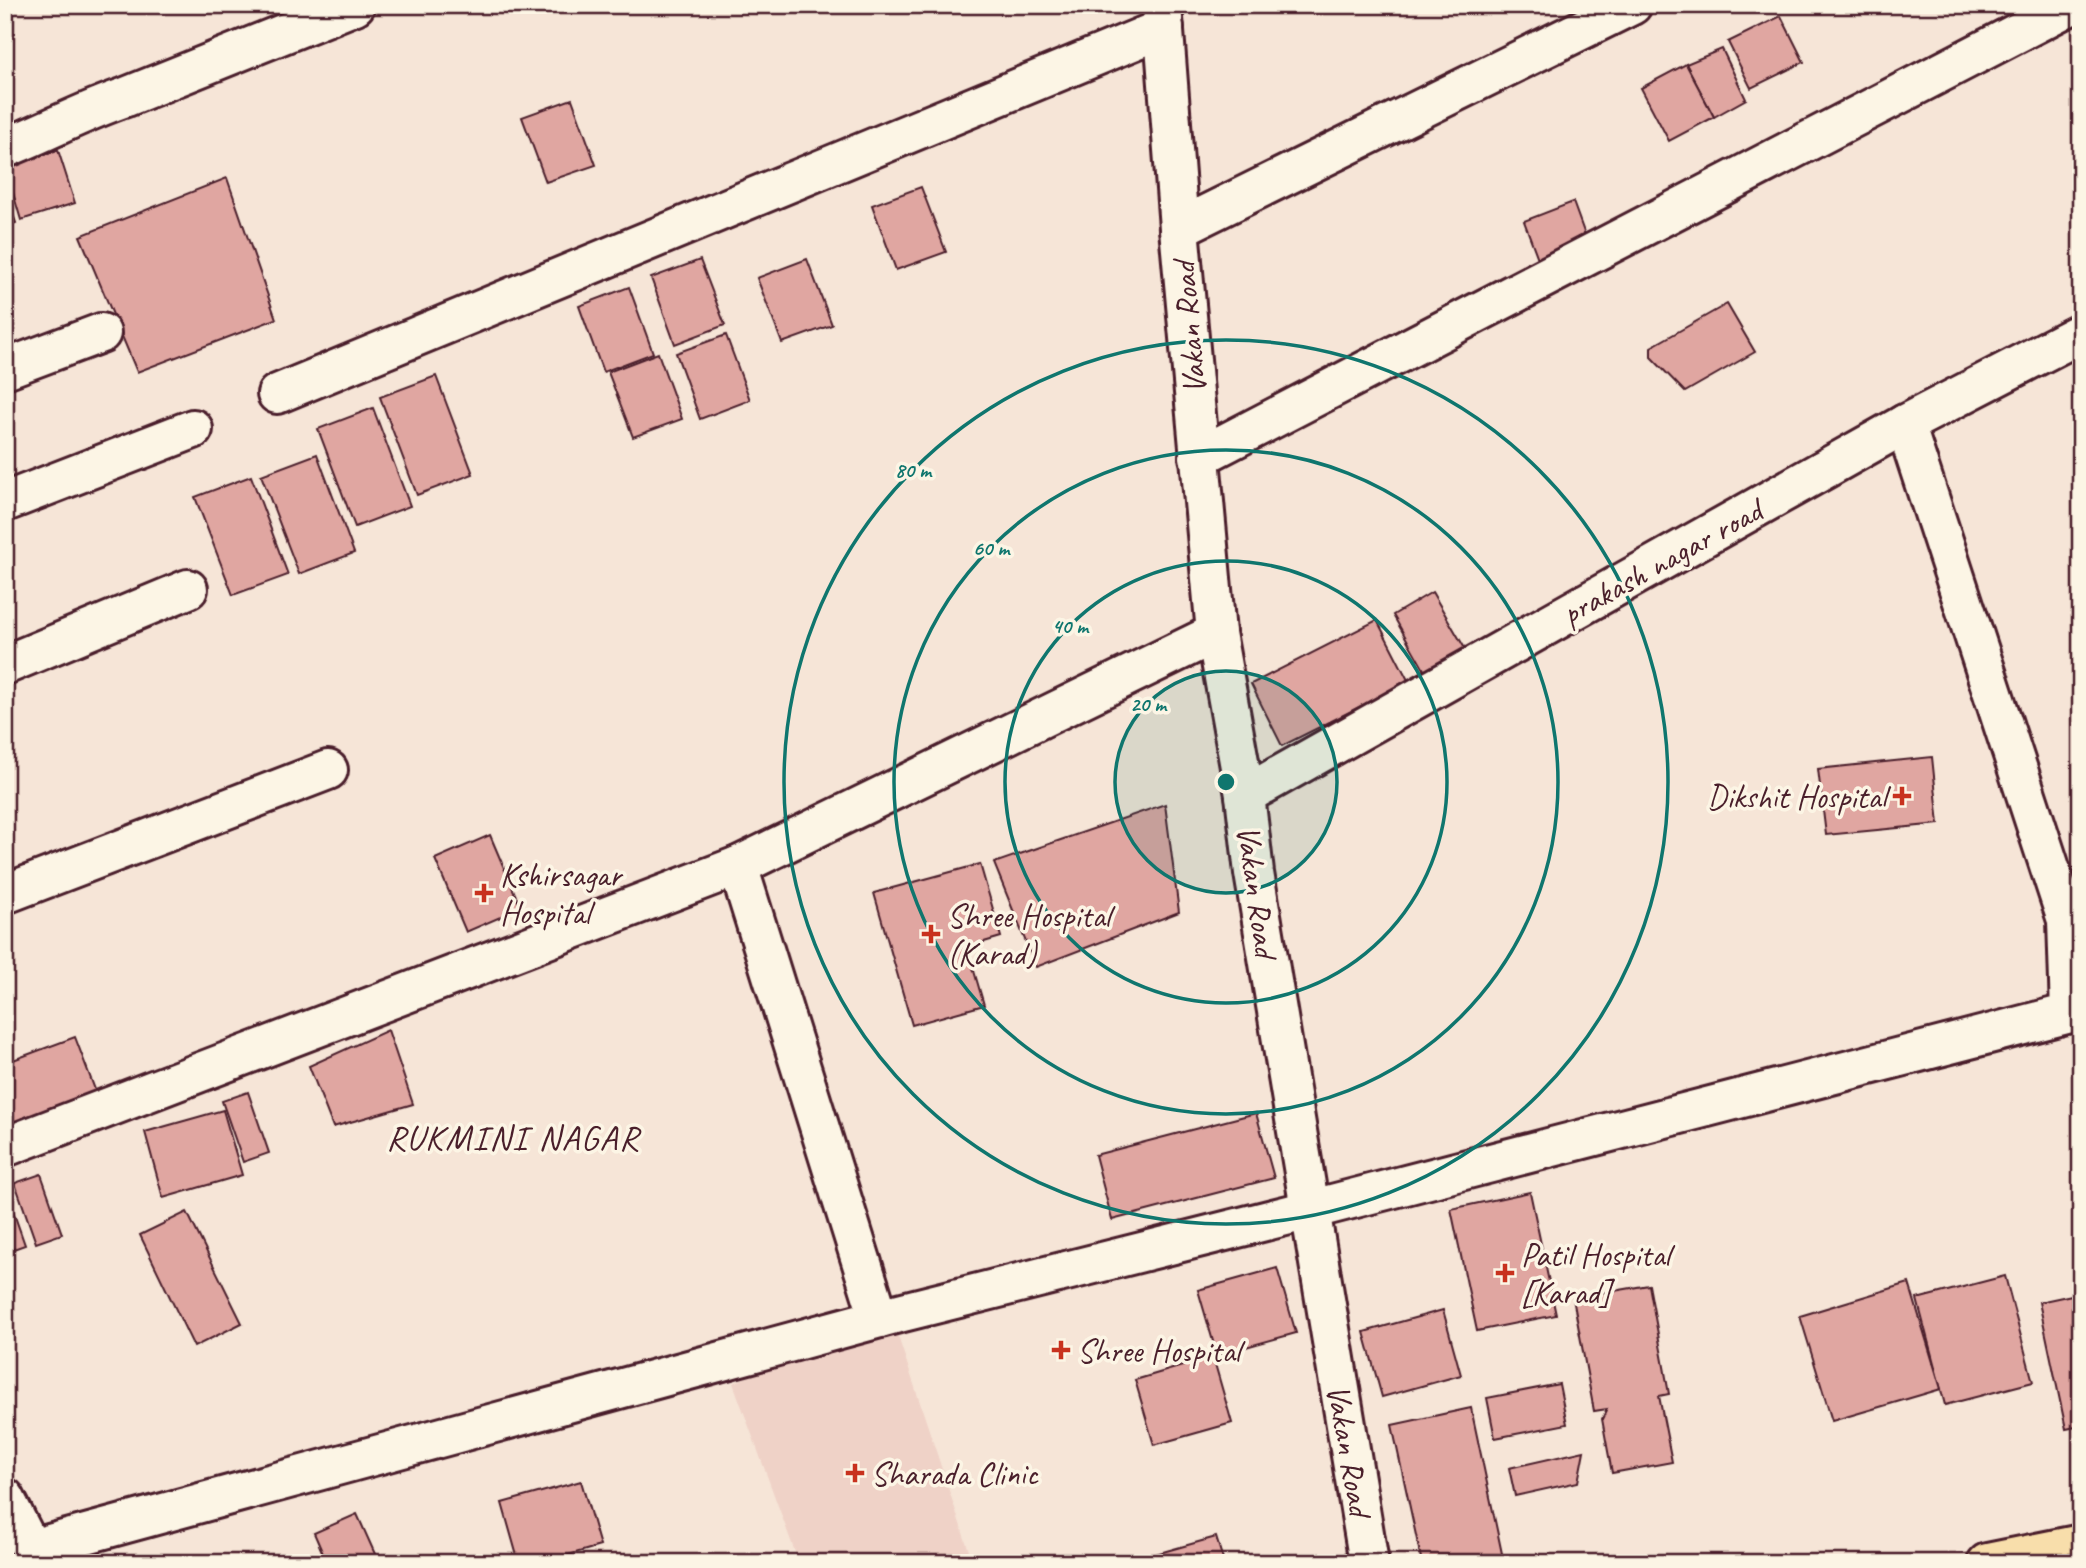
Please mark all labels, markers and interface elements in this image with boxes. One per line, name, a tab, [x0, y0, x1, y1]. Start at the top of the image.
street label: Vakan Road	[1162, 255, 1216, 396]
text: 80 m	[895, 457, 933, 483]
street label: prakash nagar road	[1554, 487, 1773, 634]
text: 60 m	[973, 535, 1011, 561]
text: 40 m	[1052, 613, 1090, 639]
text: 20 m	[1130, 691, 1168, 717]
centre of rings	[1214, 770, 1238, 794]
place label: Dikshit Hospital	[1707, 776, 1891, 818]
marker: Dikshit Hospital	[1892, 786, 1912, 806]
street label: Vakan Road	[1227, 823, 1288, 965]
place label: Kshirsagar Hospital	[500, 854, 624, 934]
marker: Kshirsagar Hospital	[474, 883, 494, 903]
place label: Shree Hospital (Karad)	[947, 895, 1116, 975]
marker: Shree Hospital (Karad)	[921, 924, 941, 944]
district label: RUKMINI NAGAR	[386, 1115, 642, 1160]
place label: Patil Hospital [Karad]	[1521, 1234, 1675, 1314]
marker: Patil Hospital [Karad]	[1495, 1263, 1515, 1283]
place label: Shree Hospital	[1077, 1330, 1246, 1372]
marker: Shree Hospital	[1051, 1340, 1071, 1360]
street label: Vakan Road	[1317, 1381, 1382, 1524]
place label: Sharada Clinic	[871, 1453, 1040, 1495]
marker: Sharada Clinic	[845, 1463, 865, 1483]

